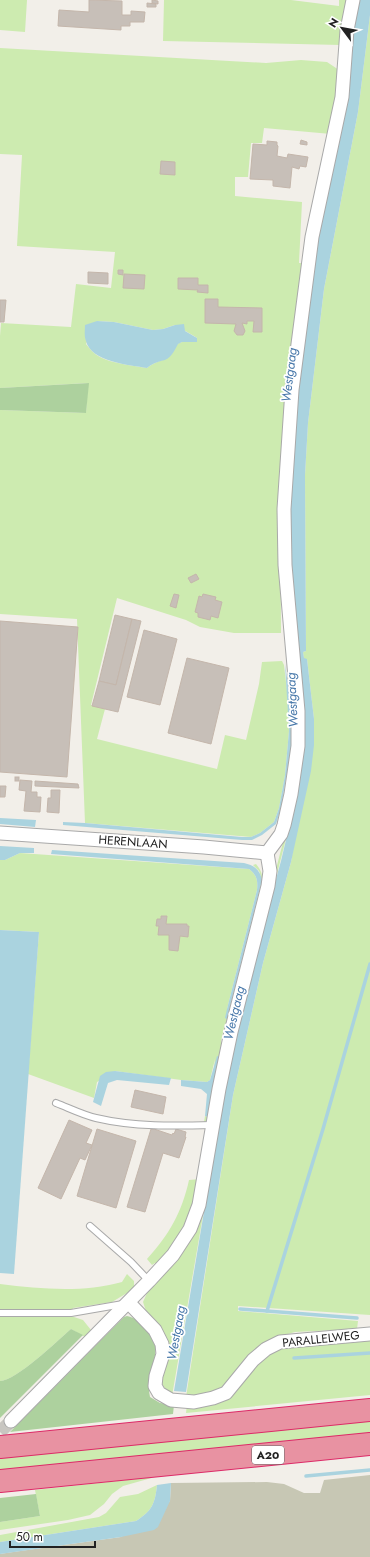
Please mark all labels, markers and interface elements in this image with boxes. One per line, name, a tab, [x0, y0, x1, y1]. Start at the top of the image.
north arrow	[322, 8, 362, 48]
text: N	[324, 15, 343, 31]
water label: Westgaag	[276, 347, 302, 403]
water label: Westgaag	[281, 672, 303, 728]
street label: HERENLAAN	[98, 831, 168, 853]
water label: Westgaag	[219, 984, 249, 1042]
water label: Westgaag	[162, 1304, 190, 1362]
street label: PARALLELWEG	[281, 1326, 361, 1352]
road number: A20	[252, 1446, 284, 1464]
scale bar	[10, 1523, 95, 1549]
text: 50 m	[16, 1528, 43, 1546]

